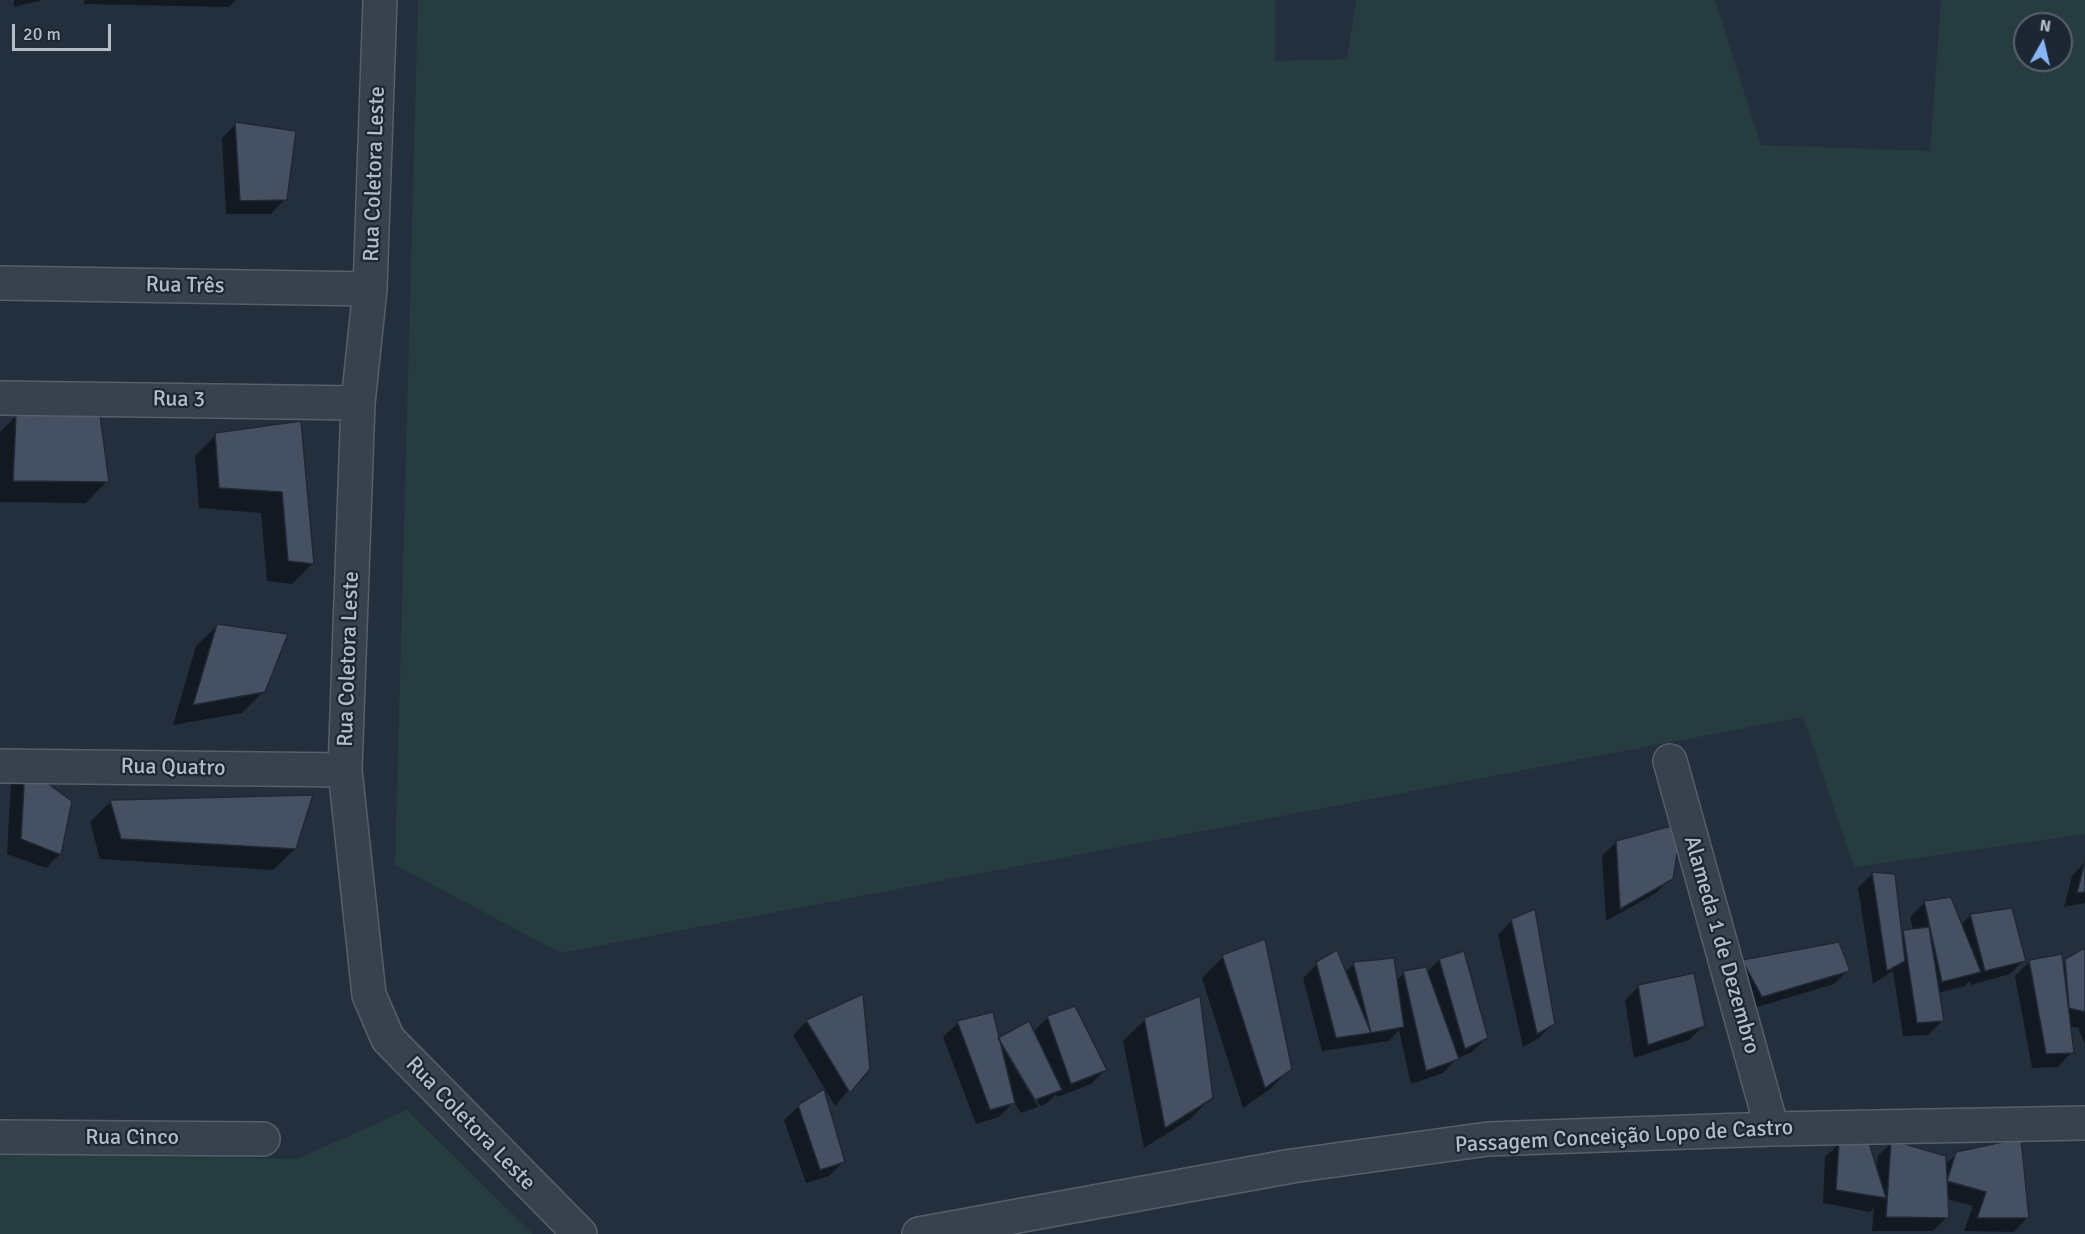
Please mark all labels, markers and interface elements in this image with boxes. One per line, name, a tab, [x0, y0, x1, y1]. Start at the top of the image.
scale bar	[15, 12, 114, 50]
north arrow	[2013, 12, 2073, 72]
text: N	[2038, 15, 2052, 37]
text: 20 m	[23, 23, 61, 45]
street label: Rua Coletora Leste	[359, 86, 391, 262]
street label: Rua Três	[145, 272, 225, 300]
street label: Rua 3	[152, 386, 206, 414]
street label: Rua Coletora Leste	[333, 571, 365, 747]
street label: Rua Quatro	[120, 754, 226, 782]
street label: Alameda 1 de Dezembro	[1677, 833, 1765, 1057]
street label: Rua Coletora Leste	[400, 1052, 540, 1196]
street label: Passagem Conceição Lopo de Castro	[1454, 1115, 1794, 1159]
street label: Rua Cinco	[85, 1125, 179, 1151]

